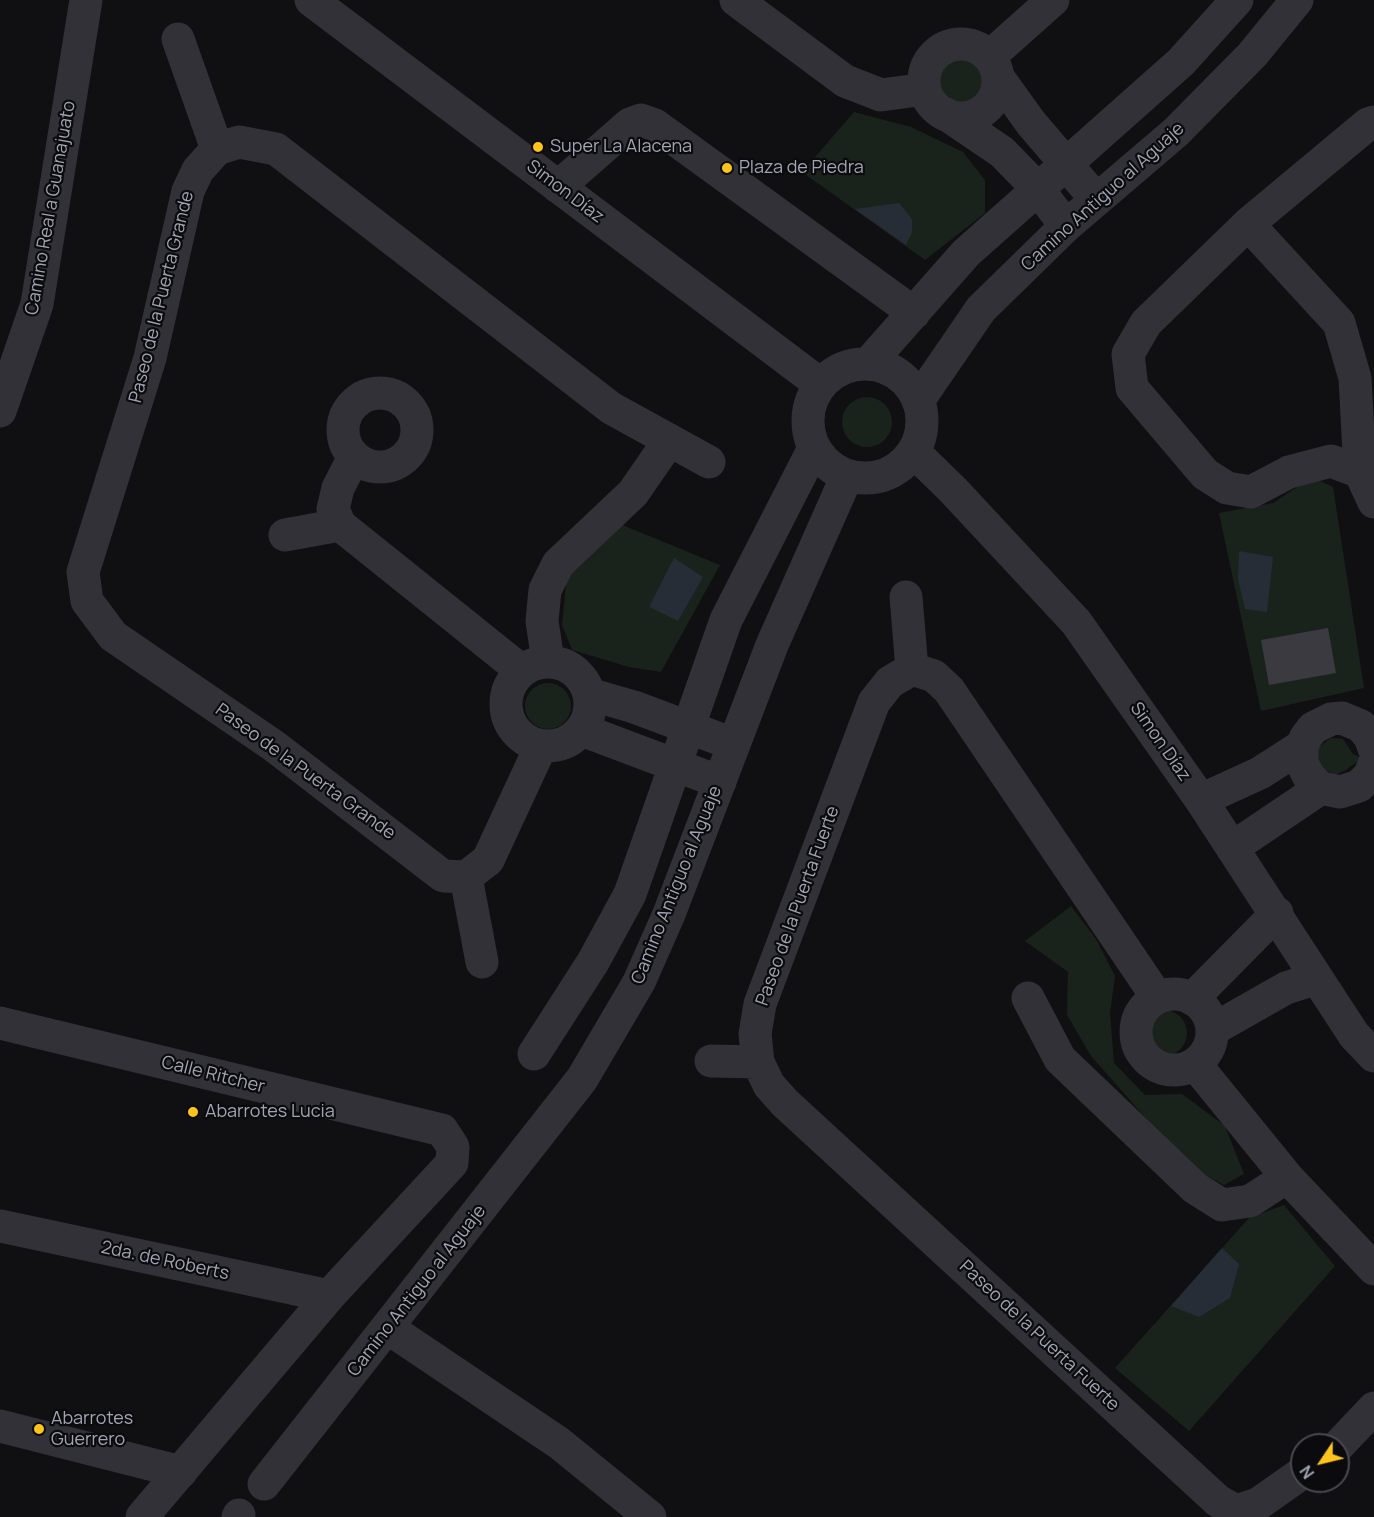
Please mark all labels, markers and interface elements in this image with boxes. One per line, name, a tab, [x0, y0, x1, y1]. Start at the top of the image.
street label: Camino Real a Guanajuato	[22, 99, 80, 317]
street label: Camino Antiguo al Aguaje	[1017, 118, 1189, 276]
place label: Super La Alacena	[550, 136, 692, 158]
marker: Super La Alacena	[531, 140, 545, 154]
street label: Simon Díaz	[522, 156, 608, 228]
place label: Plaza de Piedra	[739, 157, 864, 179]
marker: Plaza de Piedra	[720, 161, 734, 175]
street label: Paseo de la Puerta Grande	[125, 189, 199, 405]
street label: Simon Díaz	[1125, 698, 1195, 786]
street label: Paseo de la Puerta Grande	[211, 699, 399, 845]
street label: Camino Antiguo al Aguaje	[627, 783, 727, 987]
street label: Paseo de la Puerta Fuerte	[752, 803, 844, 1009]
street label: Calle Ritcher	[159, 1052, 267, 1098]
place label: Abarrotes Lucia	[205, 1101, 335, 1123]
marker: Abarrotes Lucia	[186, 1105, 200, 1119]
street label: Camino Antiguo al Aguaje	[343, 1201, 491, 1381]
street label: 2da. de Roberts	[99, 1237, 231, 1285]
street label: Paseo de la Puerta Fuerte	[955, 1256, 1123, 1416]
place label: Abarrotes Guerrero	[51, 1408, 133, 1450]
marker: Abarrotes Guerrero	[32, 1422, 46, 1436]
north arrow	[1290, 1433, 1350, 1493]
text: N	[1295, 1461, 1319, 1483]

